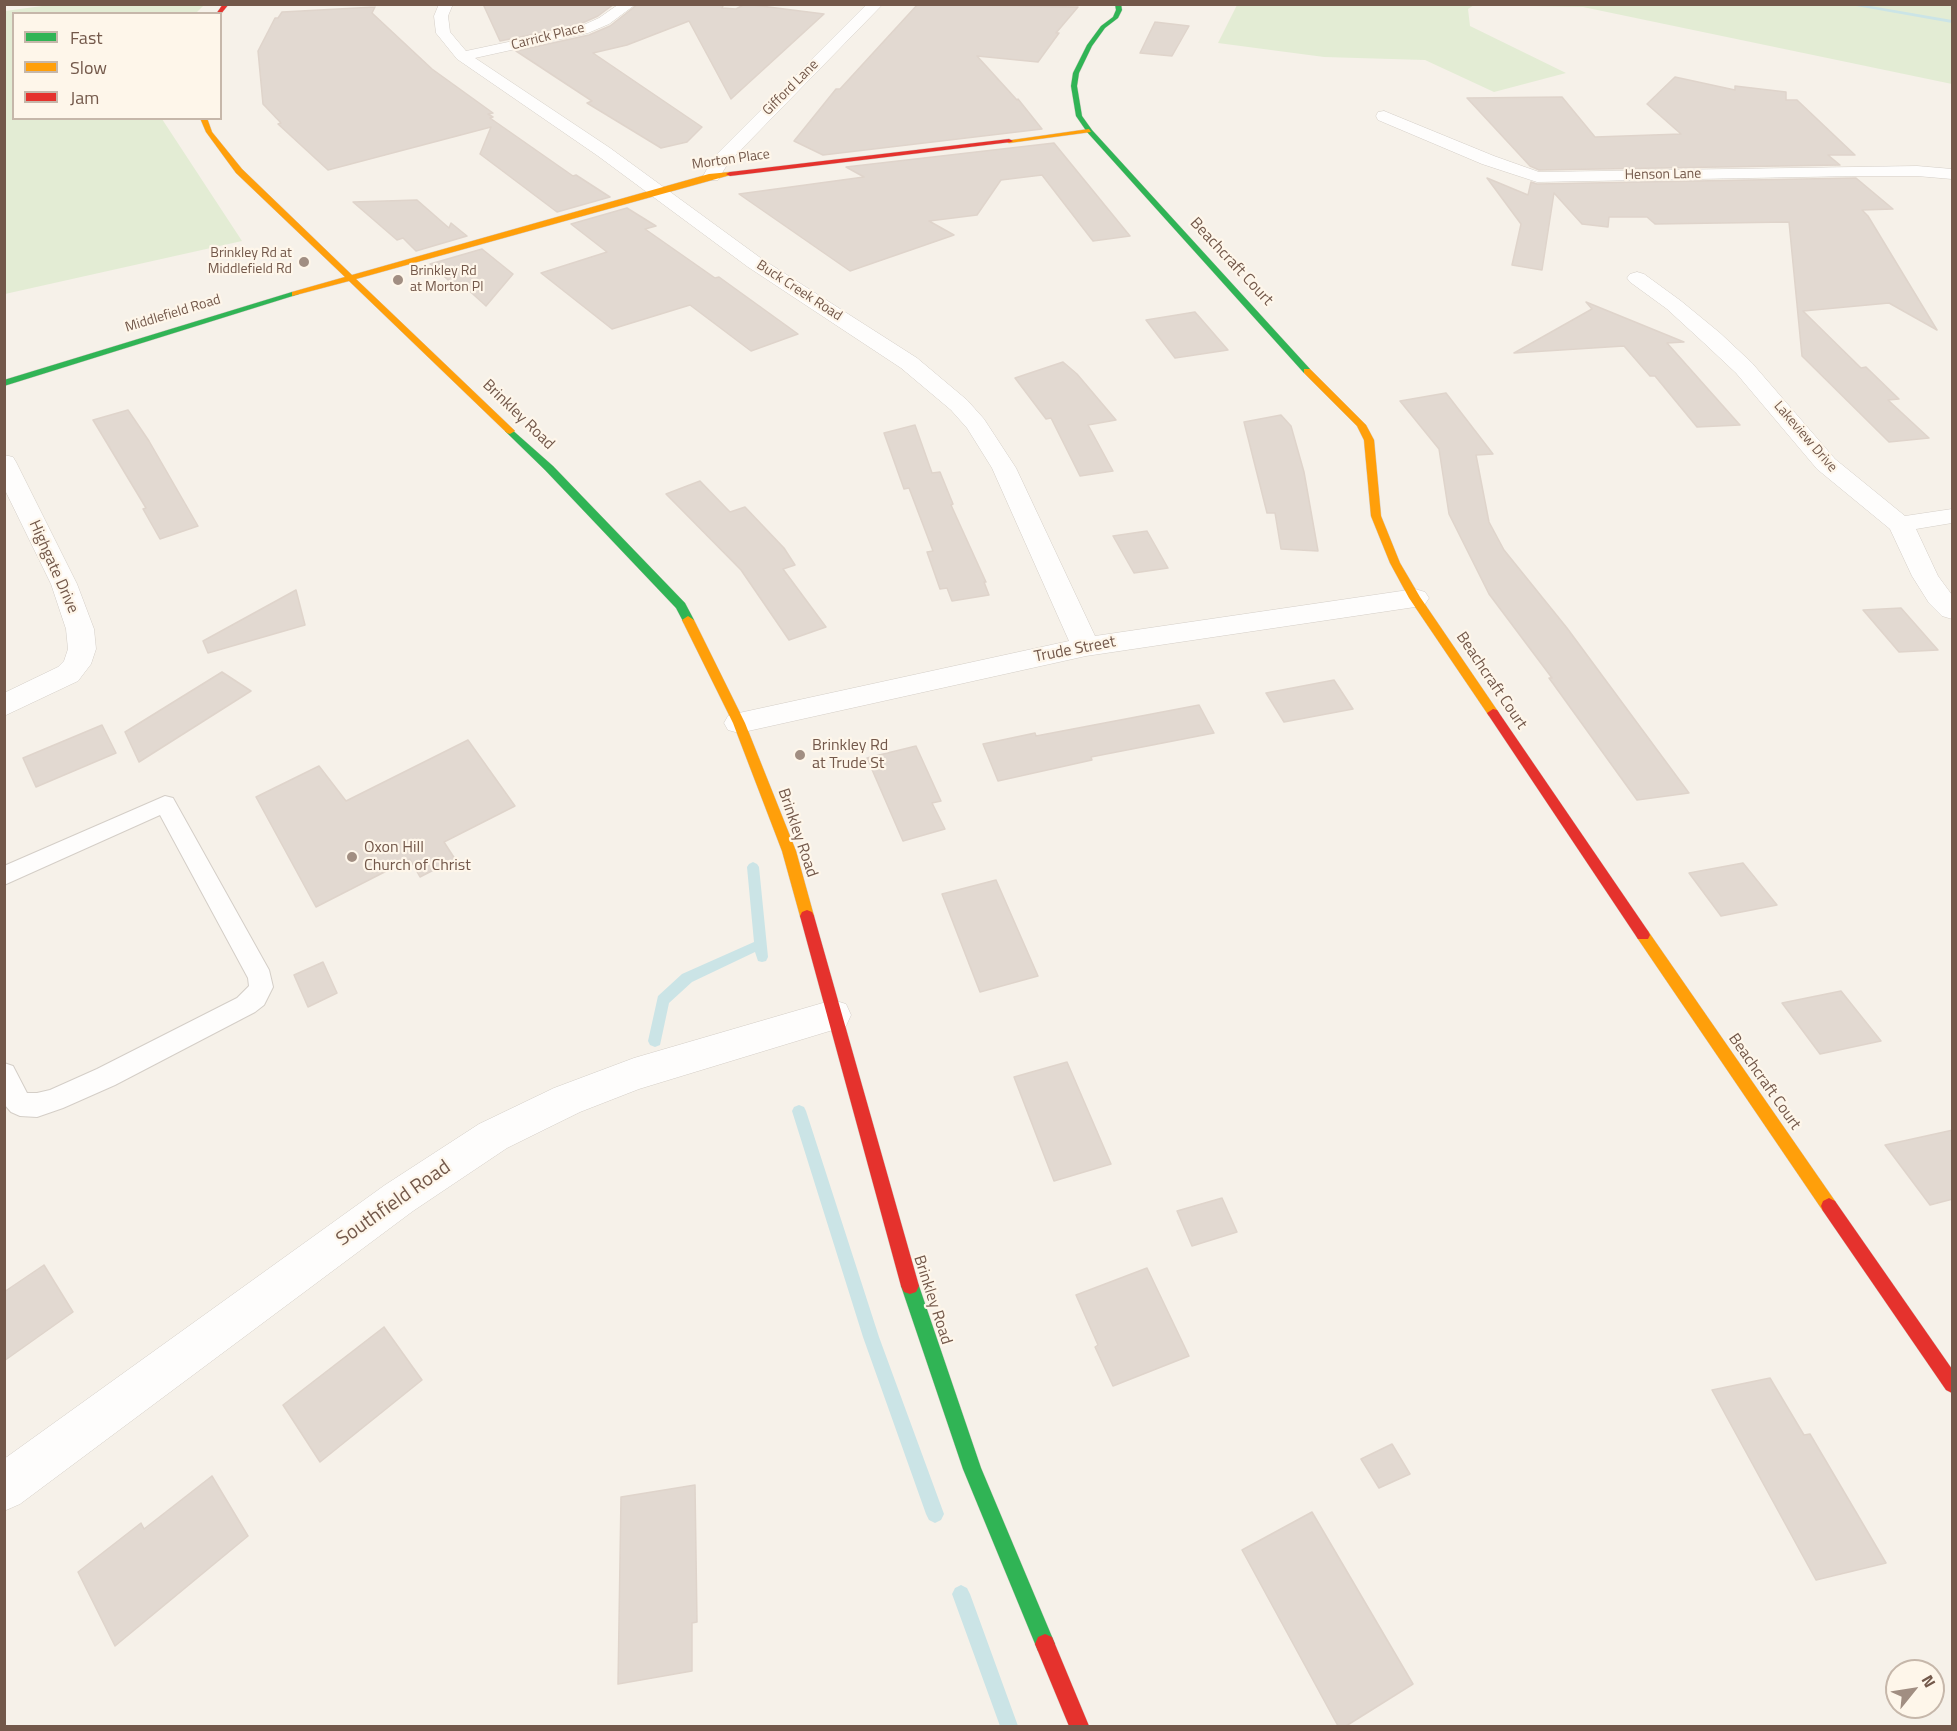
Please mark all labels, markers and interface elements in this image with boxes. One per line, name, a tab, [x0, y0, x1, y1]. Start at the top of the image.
legend	[12, 12, 222, 120]
street label: Carrick Place	[510, 20, 586, 54]
text: Fast	[70, 24, 103, 51]
text: Slow	[70, 54, 107, 81]
street label: Gifford Lane	[760, 57, 822, 119]
text: Jam	[70, 84, 99, 111]
street label: Morton Place	[691, 146, 771, 174]
street label: Henson Lane	[1624, 166, 1702, 184]
street label: Beachcraft Court	[1185, 214, 1277, 310]
place label: Brinkley Rd at Middlefield Rd	[208, 246, 292, 278]
marker: Brinkley Rd at Middlefield Rd	[297, 255, 311, 269]
street label: Buck Creek Road	[753, 257, 845, 325]
place label: Brinkley Rd at Morton Pl	[410, 264, 483, 296]
marker: Brinkley Rd at Morton Pl	[391, 273, 405, 287]
street label: Middlefield Road	[123, 292, 223, 336]
street label: Brinkley Road	[478, 376, 558, 454]
street label: Lakeview Drive	[1770, 398, 1840, 476]
street label: Highgate Drive	[24, 518, 82, 616]
street label: Beachcraft Court	[1451, 629, 1531, 733]
street label: Trude Street	[1033, 633, 1117, 667]
place label: Brinkley Rd at Trude St	[812, 736, 888, 774]
marker: Brinkley Rd at Trude St	[793, 748, 807, 762]
street label: Brinkley Road	[773, 786, 821, 880]
place label: Oxon Hill Church of Christ	[364, 838, 471, 876]
marker: Oxon Hill Church of Christ	[345, 850, 359, 864]
street label: Beachcraft Court	[1724, 1030, 1804, 1134]
street label: Southfield Road	[332, 1156, 456, 1252]
street label: Brinkley Road	[909, 1253, 955, 1347]
north arrow	[1885, 1659, 1945, 1719]
text: N	[1916, 1670, 1942, 1692]

